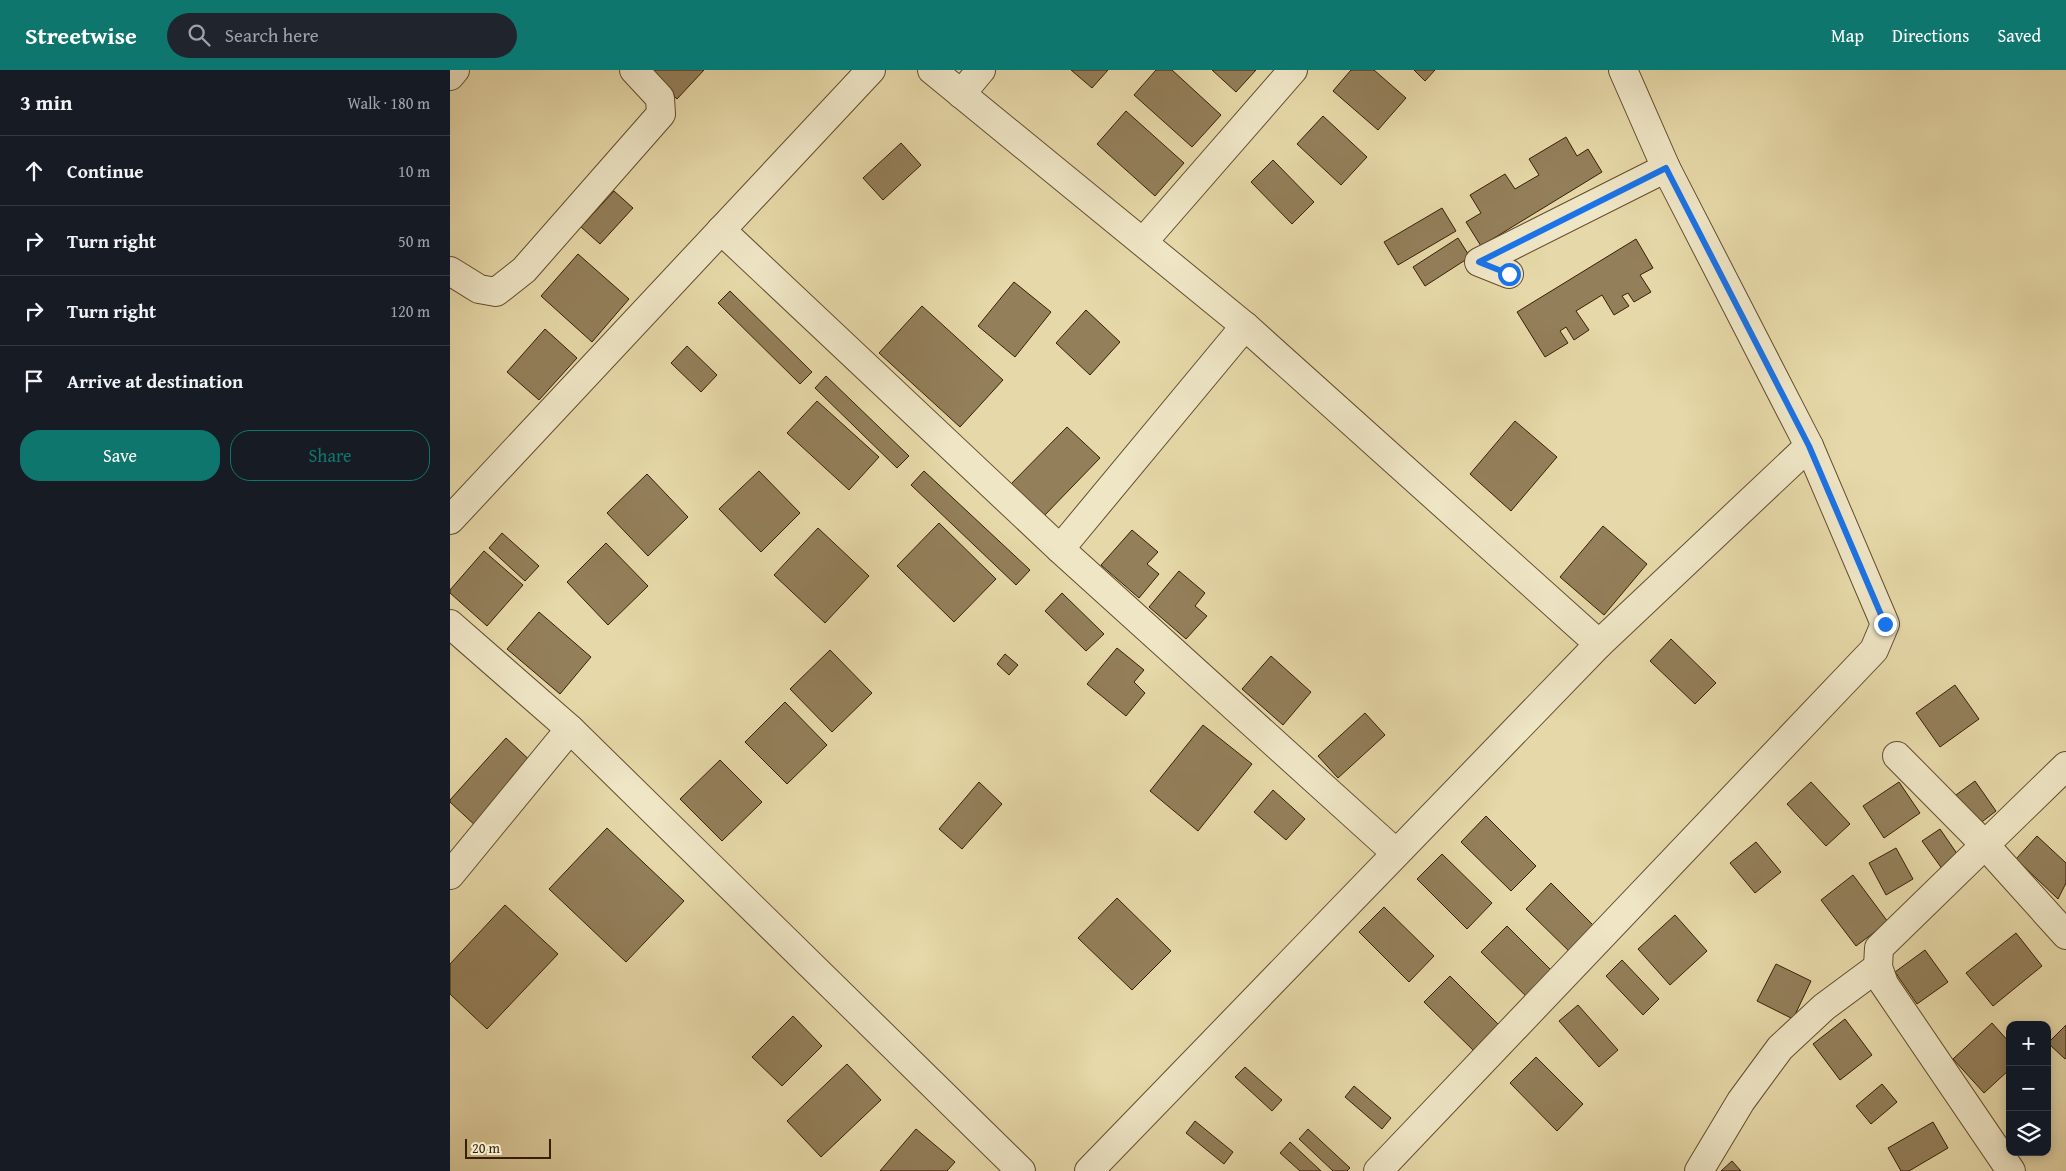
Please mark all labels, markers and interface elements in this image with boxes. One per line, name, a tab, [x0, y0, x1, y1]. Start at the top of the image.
search box	[167, 13, 517, 58]
text: Streetwise	[25, 18, 137, 53]
icon: search	[185, 21, 213, 49]
text: Search here	[225, 21, 319, 49]
text: Map	[1831, 22, 1864, 49]
text: Directions	[1892, 22, 1969, 49]
text: Saved	[1997, 22, 2041, 49]
text: 3 min	[20, 87, 72, 118]
text: Walk · 180 m	[347, 91, 430, 115]
icon: ahead	[20, 157, 48, 185]
text: Continue	[67, 157, 144, 185]
text: 10 m	[398, 159, 430, 183]
icon: right	[20, 227, 48, 255]
text: Turn right	[67, 227, 156, 255]
text: 50 m	[398, 229, 430, 253]
route start	[1498, 263, 1521, 286]
icon: right	[20, 297, 48, 325]
text: Turn right	[67, 297, 156, 325]
text: 120 m	[390, 299, 430, 323]
icon: arrive	[20, 367, 48, 395]
text: Arrive at destination	[67, 367, 243, 395]
button: Save	[20, 430, 220, 481]
button: Share	[230, 430, 430, 481]
route end	[1874, 613, 1897, 636]
map controls	[2006, 1021, 2051, 1156]
button: +	[2006, 1021, 2051, 1066]
button: −	[2006, 1066, 2051, 1111]
button: layers	[2006, 1111, 2051, 1156]
scale bar	[465, 1136, 551, 1159]
text: 20 m	[472, 1138, 500, 1158]

